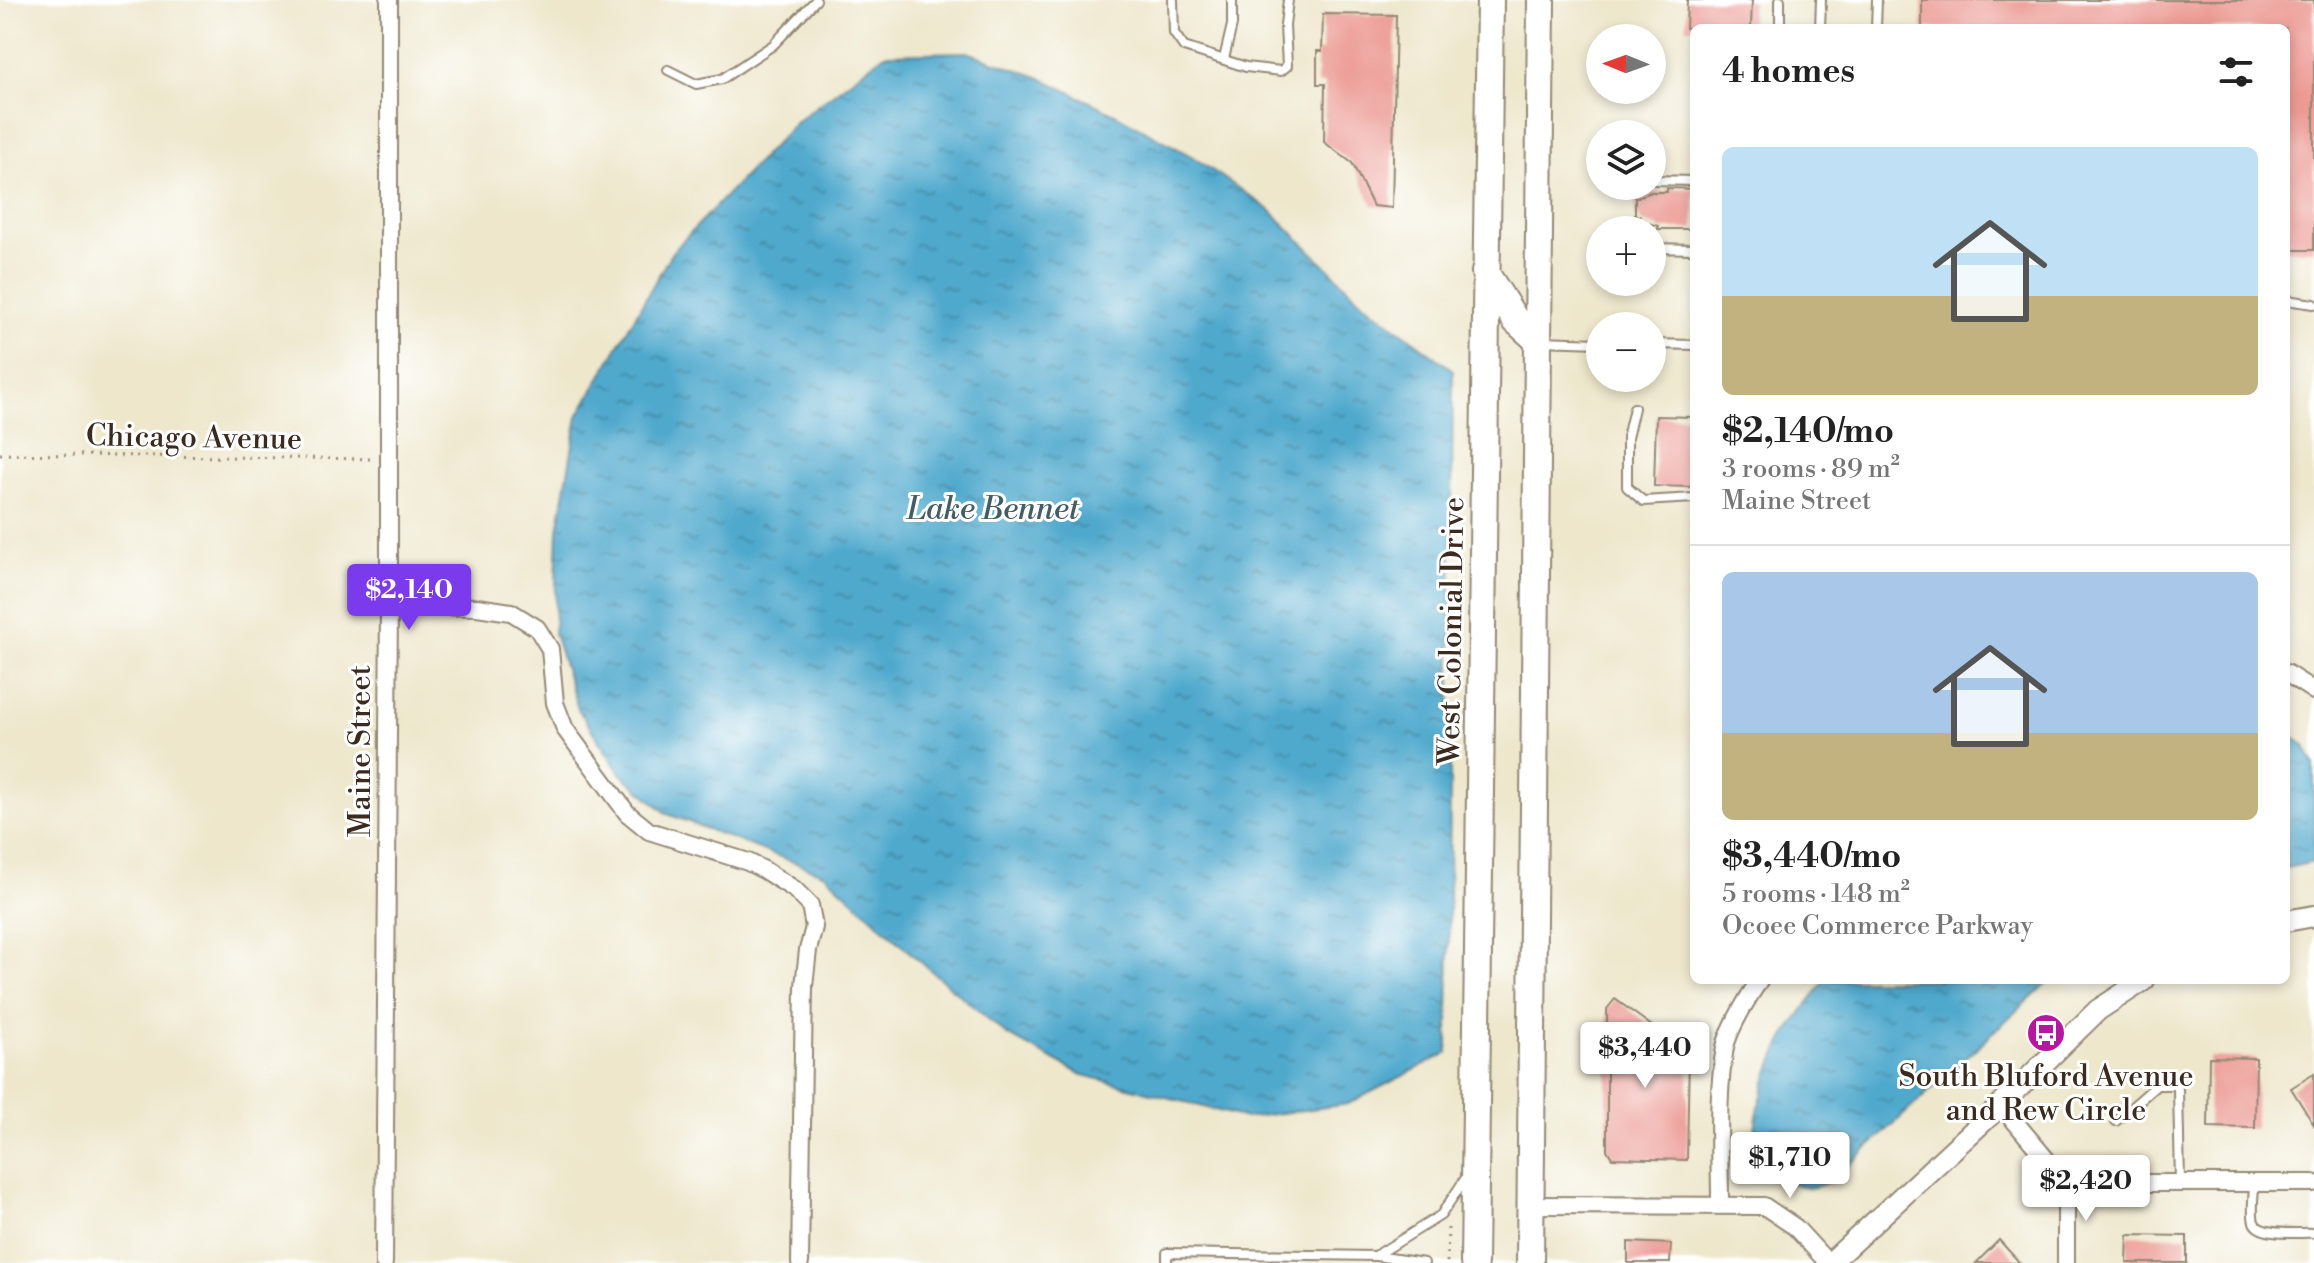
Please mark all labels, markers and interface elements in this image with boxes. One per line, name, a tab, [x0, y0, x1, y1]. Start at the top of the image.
north arrow	[1586, 24, 1666, 104]
map controls	[1586, 24, 1666, 392]
icon: filters	[2214, 50, 2258, 94]
text: 4 homes	[1722, 51, 1855, 93]
button: layers	[1586, 120, 1666, 200]
icon: home	[1918, 199, 2062, 343]
button: +	[1586, 216, 1666, 296]
button: −	[1586, 312, 1666, 392]
text: $2,140/mo	[1722, 411, 1894, 453]
street label: Chicago Avenue	[86, 417, 302, 459]
text: 3 rooms · 89 m²	[1722, 453, 1900, 485]
text: Maine Street	[1722, 485, 1871, 517]
water label: Lake Bennet	[906, 489, 1080, 529]
street label: West Colonial Drive	[1431, 497, 1473, 766]
pin: $2,140	[344, 564, 474, 632]
text: $2,140	[365, 574, 453, 606]
icon: home	[1918, 624, 2062, 768]
street label: Maine Street	[342, 664, 380, 837]
text: $3,440/mo	[1722, 836, 1901, 878]
text: 5 rooms · 148 m²	[1722, 878, 1910, 910]
text: Ocoee Commerce Parkway	[1722, 910, 2033, 942]
bus stop icon: South Bluford Avenue and Rew Circle	[2025, 1012, 2067, 1054]
pin: $3,440	[1580, 1022, 1710, 1090]
text: $3,440	[1598, 1032, 1692, 1064]
place label: South Bluford Avenue and Rew Circle	[1898, 1058, 2194, 1130]
pin: $1,710	[1725, 1132, 1855, 1200]
text: $1,710	[1749, 1142, 1831, 1174]
pin: $2,420	[2021, 1155, 2151, 1223]
text: $2,420	[2040, 1165, 2132, 1197]

